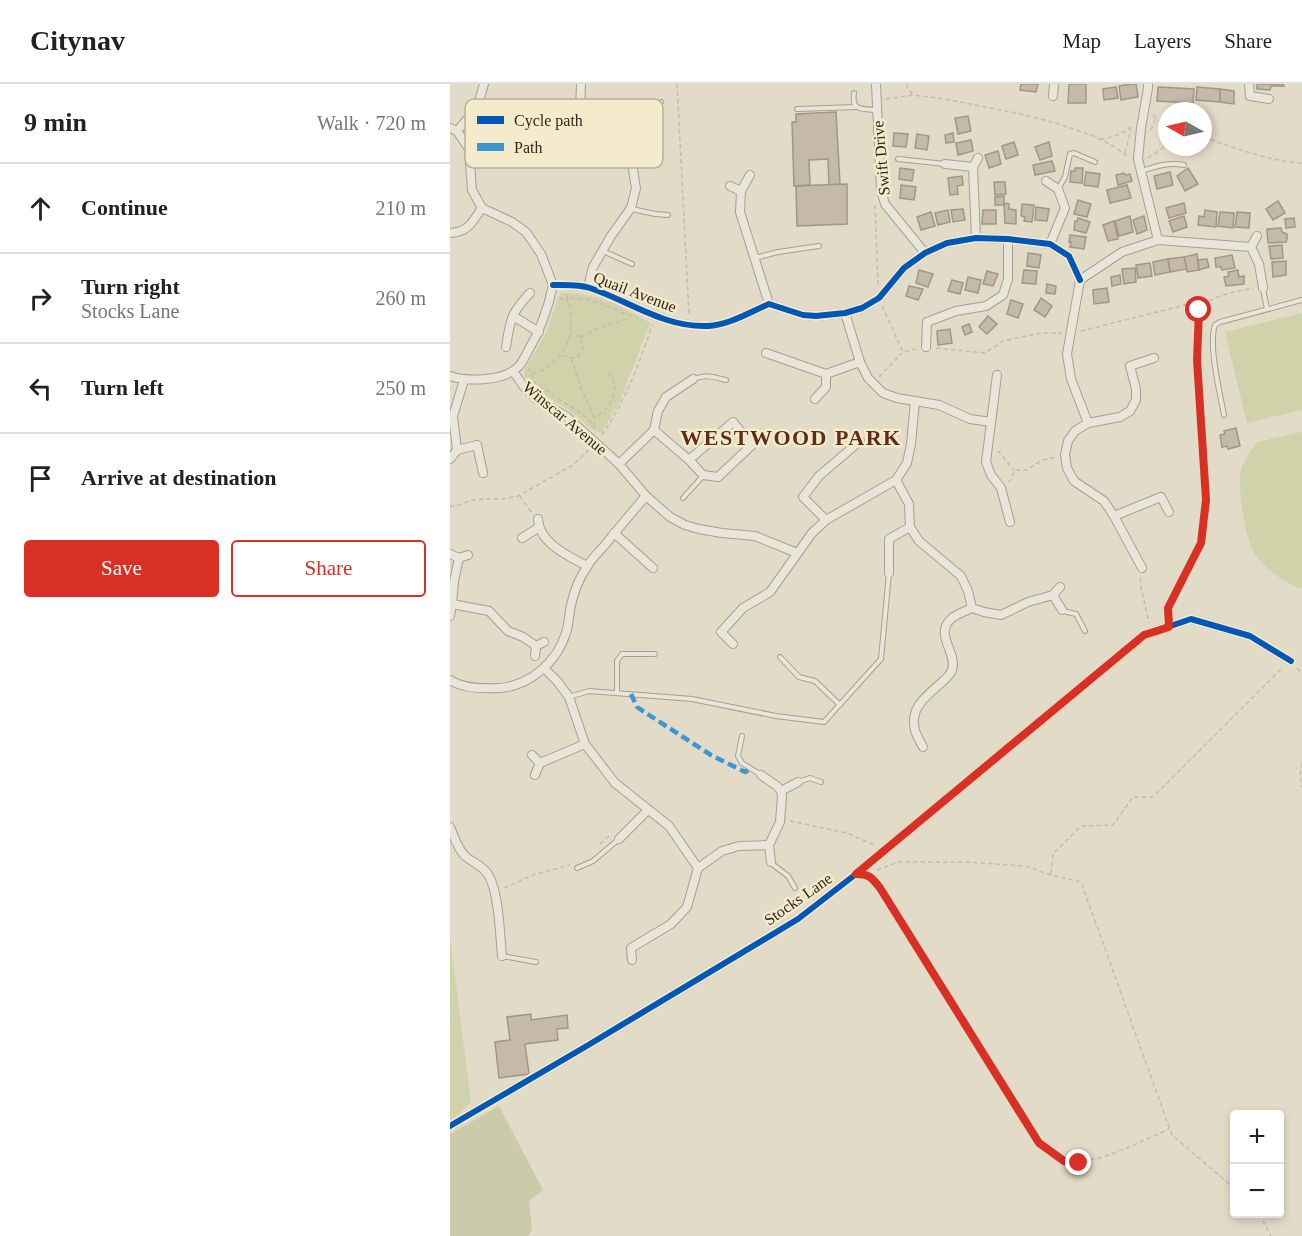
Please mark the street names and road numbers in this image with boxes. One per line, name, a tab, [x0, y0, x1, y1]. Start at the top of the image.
street label: Swift Drive	[869, 120, 893, 196]
street label: Quail Avenue	[591, 268, 679, 316]
street label: Winscar Avenue	[520, 378, 610, 458]
street label: Stocks Lane	[761, 869, 835, 929]

